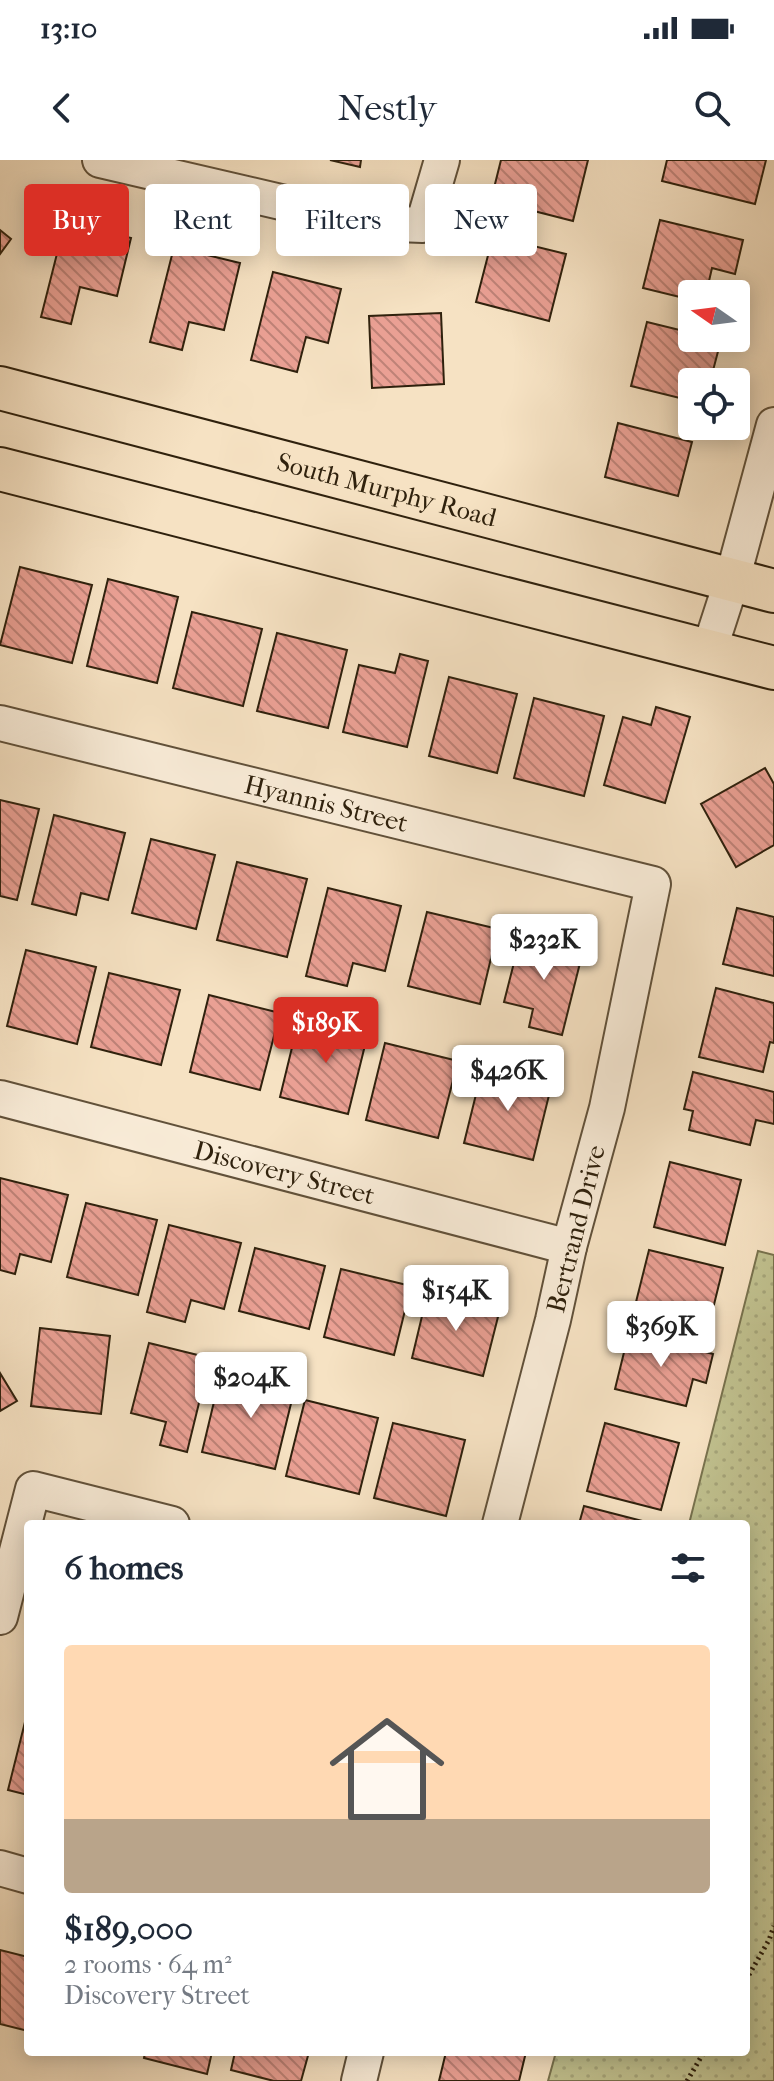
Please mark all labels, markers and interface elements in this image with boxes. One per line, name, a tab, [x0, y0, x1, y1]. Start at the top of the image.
text: 13:10	[40, 11, 97, 46]
icon: back	[40, 86, 84, 130]
icon: search	[690, 86, 734, 130]
text: Nestly	[338, 87, 437, 129]
chip: Buy	[24, 184, 129, 256]
chip: Rent	[145, 184, 260, 256]
chip: Filters	[276, 184, 409, 256]
chip: New	[425, 184, 537, 256]
north arrow	[678, 280, 750, 352]
map controls	[678, 280, 750, 440]
button: locate	[678, 368, 750, 440]
street label: South Murphy Road	[274, 446, 501, 533]
street label: Hyannis Street	[241, 768, 412, 839]
pin: $232K	[488, 914, 600, 982]
text: $232K	[509, 924, 579, 955]
pin: $189K	[270, 997, 382, 1065]
text: $189K	[291, 1007, 361, 1038]
pin: $426K	[452, 1045, 564, 1113]
text: $426K	[470, 1055, 546, 1086]
street label: Discovery Street	[191, 1134, 379, 1211]
street label: Bertrand Drive	[540, 1142, 612, 1316]
pin: $154K	[400, 1265, 512, 1333]
text: $154K	[422, 1275, 490, 1306]
pin: $369K	[605, 1301, 717, 1369]
text: $369K	[625, 1311, 697, 1342]
pin: $204K	[195, 1352, 307, 1420]
text: $204K	[213, 1362, 289, 1393]
icon: filters	[666, 1546, 710, 1590]
text: 6 homes	[64, 1548, 183, 1588]
icon: home	[315, 1697, 459, 1841]
text: $189,000	[64, 1909, 193, 1949]
text: 2 rooms · 64 m²	[64, 1949, 232, 1980]
text: Discovery Street	[64, 1980, 250, 2011]

